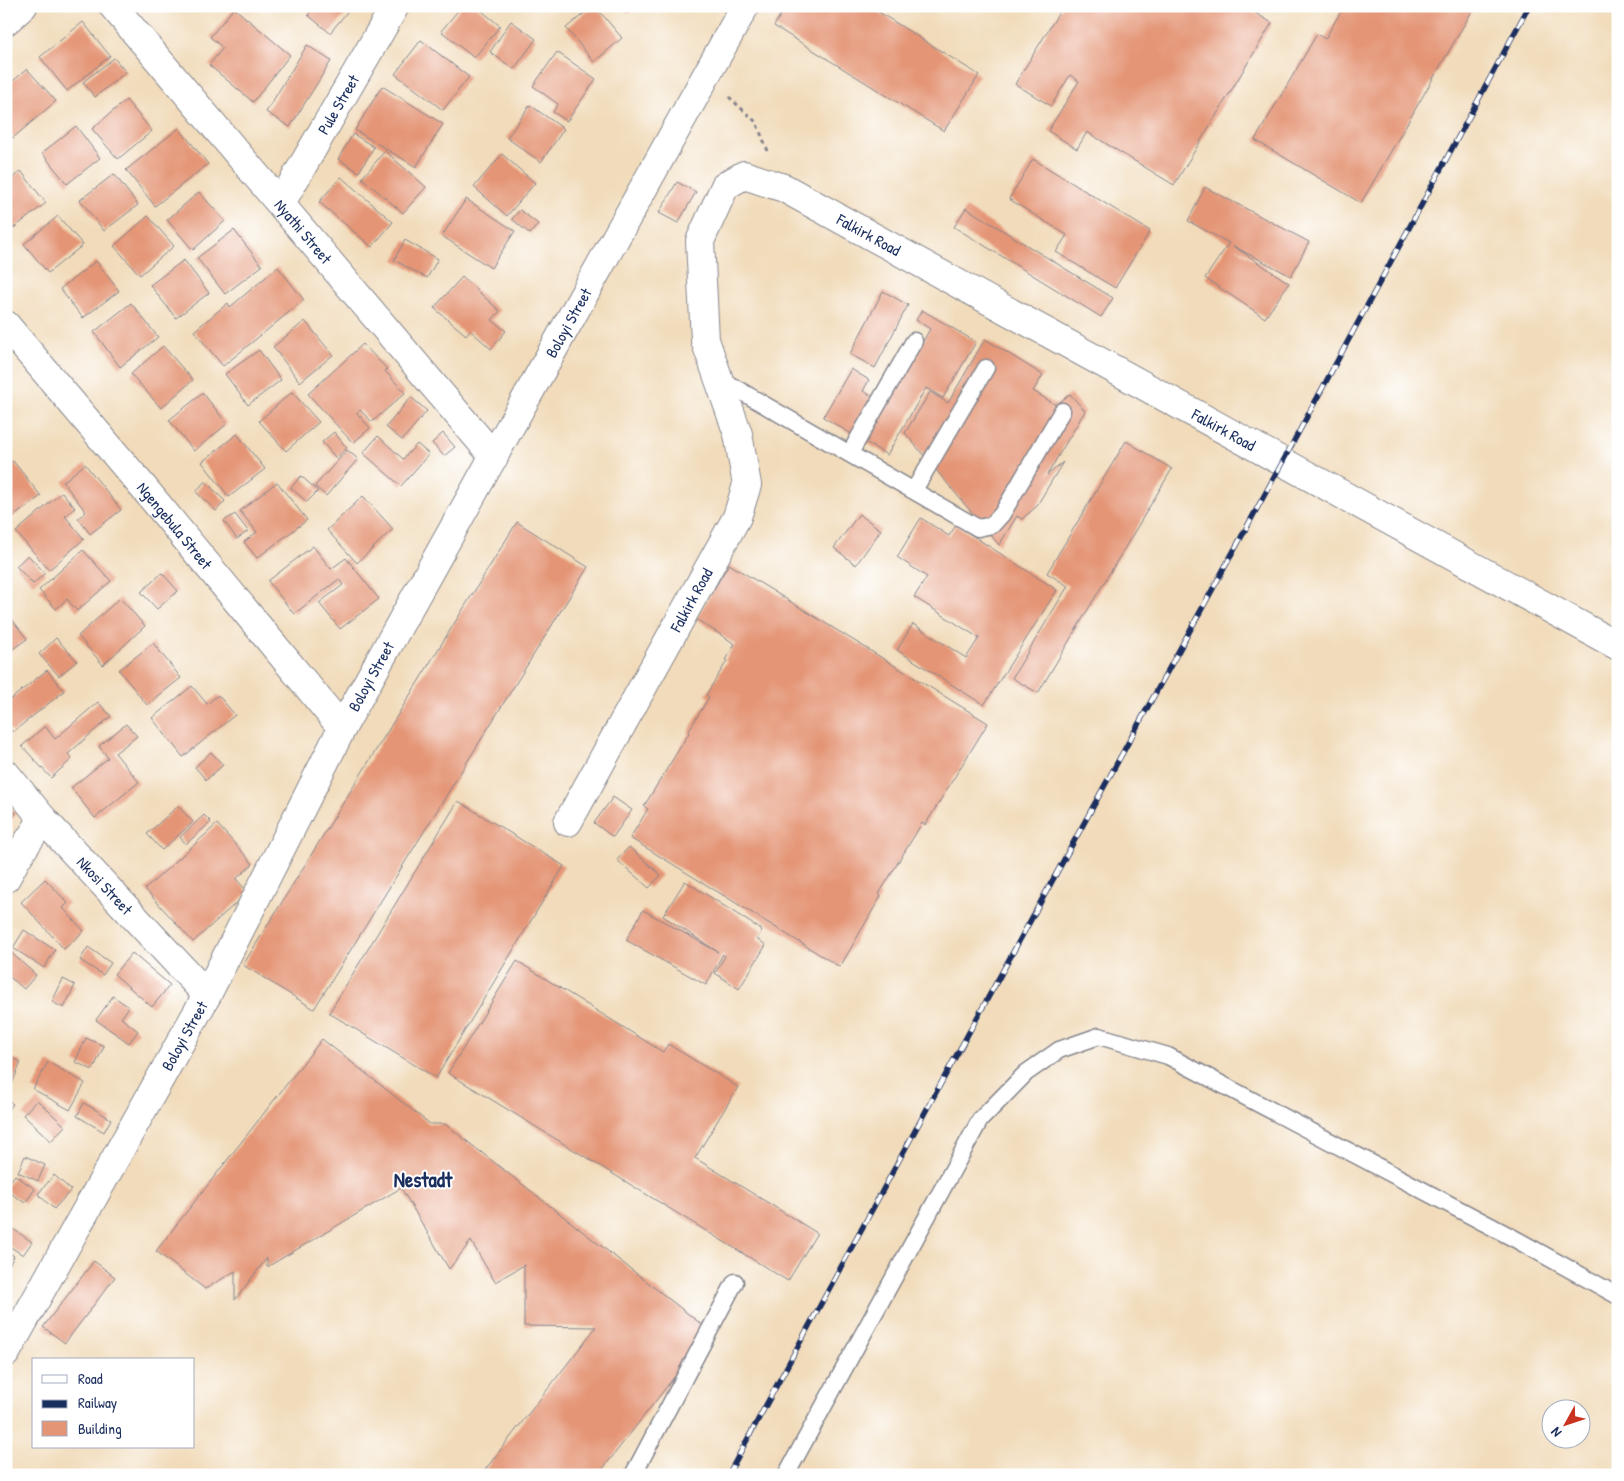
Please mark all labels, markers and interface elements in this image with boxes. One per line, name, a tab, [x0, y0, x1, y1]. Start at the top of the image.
street label: Pule Street	[312, 70, 364, 138]
street label: Nyathi Street	[270, 194, 337, 269]
street label: Falkirk Road	[832, 208, 905, 261]
street label: Boloyi Street	[540, 283, 597, 361]
street label: Falkirk Road	[1187, 403, 1260, 456]
street label: Ngengebula Street	[132, 477, 218, 574]
street label: Falkirk Road	[664, 564, 718, 636]
street label: Boloyi Street	[343, 637, 399, 715]
street label: Nkosi Street	[72, 851, 138, 920]
street label: Boloyi Street	[156, 996, 213, 1074]
district label: Nestadt	[394, 1165, 453, 1194]
legend	[32, 1358, 195, 1448]
text: Road	[78, 1368, 103, 1389]
text: Railway	[78, 1392, 117, 1413]
north arrow	[1542, 1398, 1592, 1448]
text: Building	[78, 1418, 122, 1439]
text: N	[1546, 1423, 1565, 1442]

